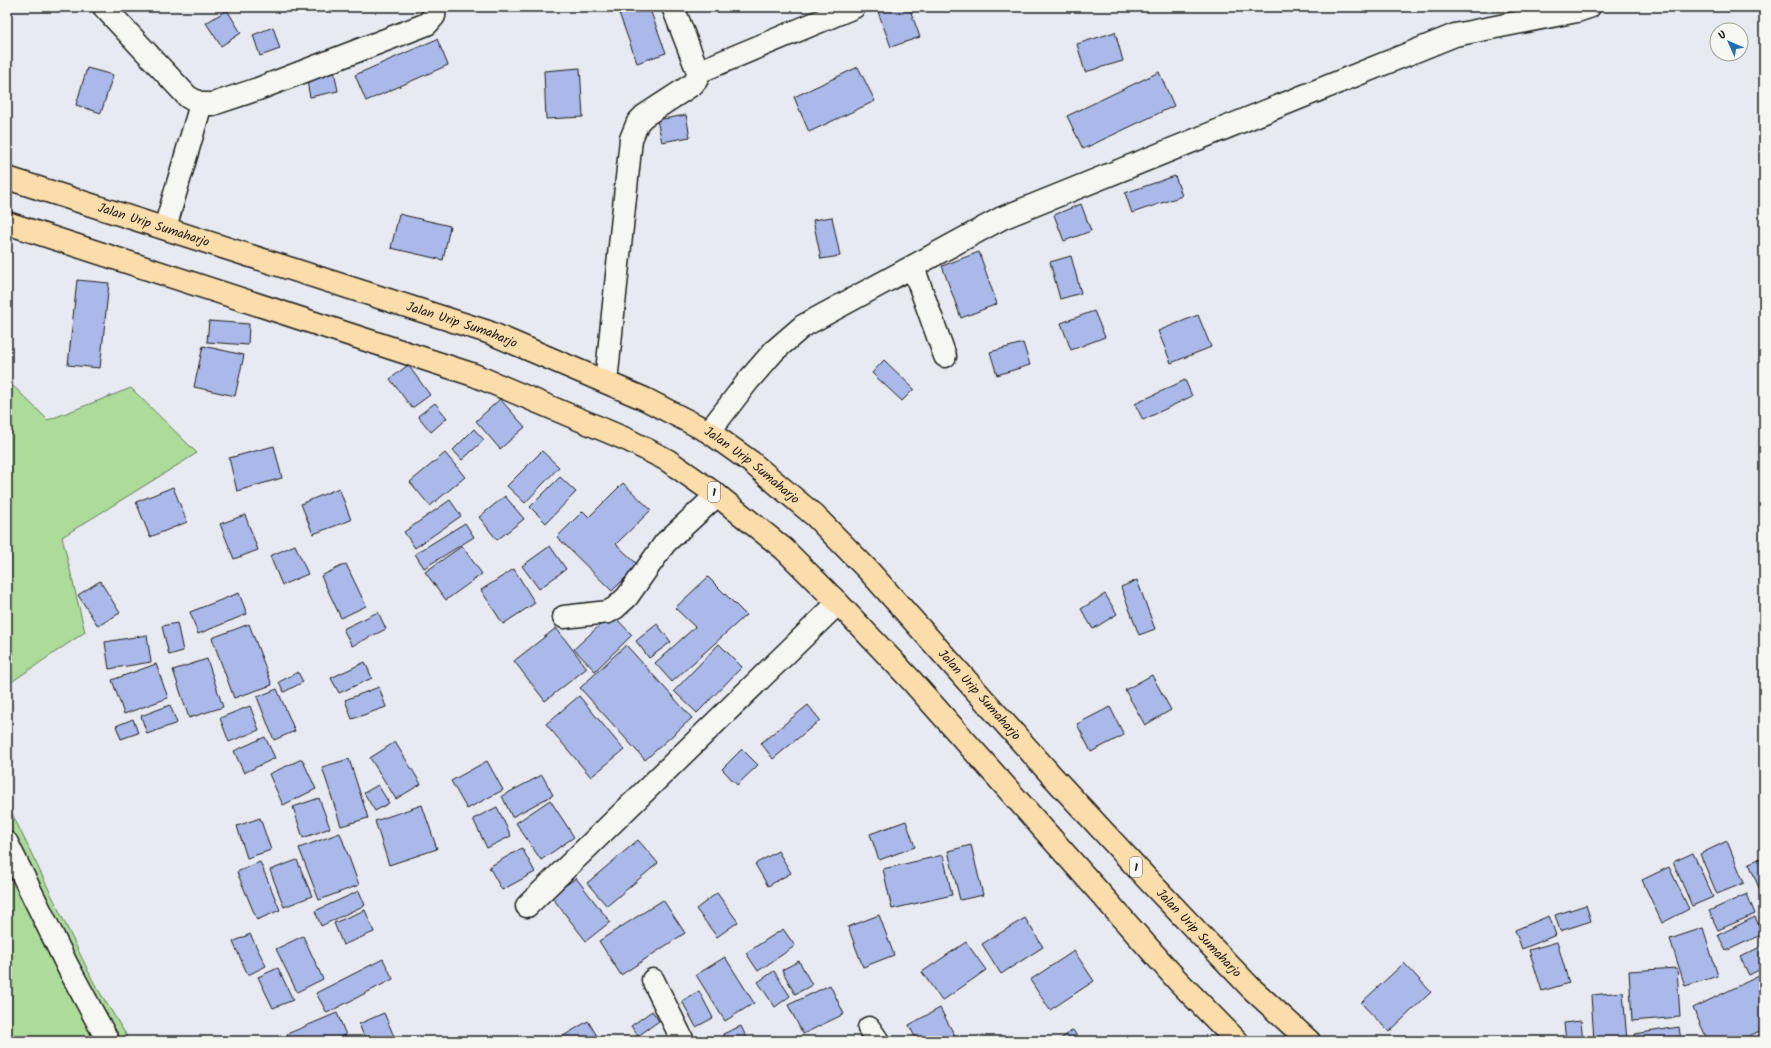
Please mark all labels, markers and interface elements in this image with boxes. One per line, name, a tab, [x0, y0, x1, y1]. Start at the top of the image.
north arrow	[1709, 22, 1749, 62]
text: U	[1714, 27, 1732, 44]
street label: Jalan Urip Sumaharjo	[95, 197, 212, 253]
street label: Jalan Urip Sumaharjo	[404, 296, 521, 354]
street label: Jalan Urip Sumaharjo	[701, 421, 804, 509]
road number: 1	[708, 482, 720, 502]
street label: Jalan Urip Sumaharjo	[933, 644, 1026, 745]
road number: 1	[1130, 857, 1142, 877]
street label: Jalan Urip Sumaharjo	[1151, 884, 1247, 983]

